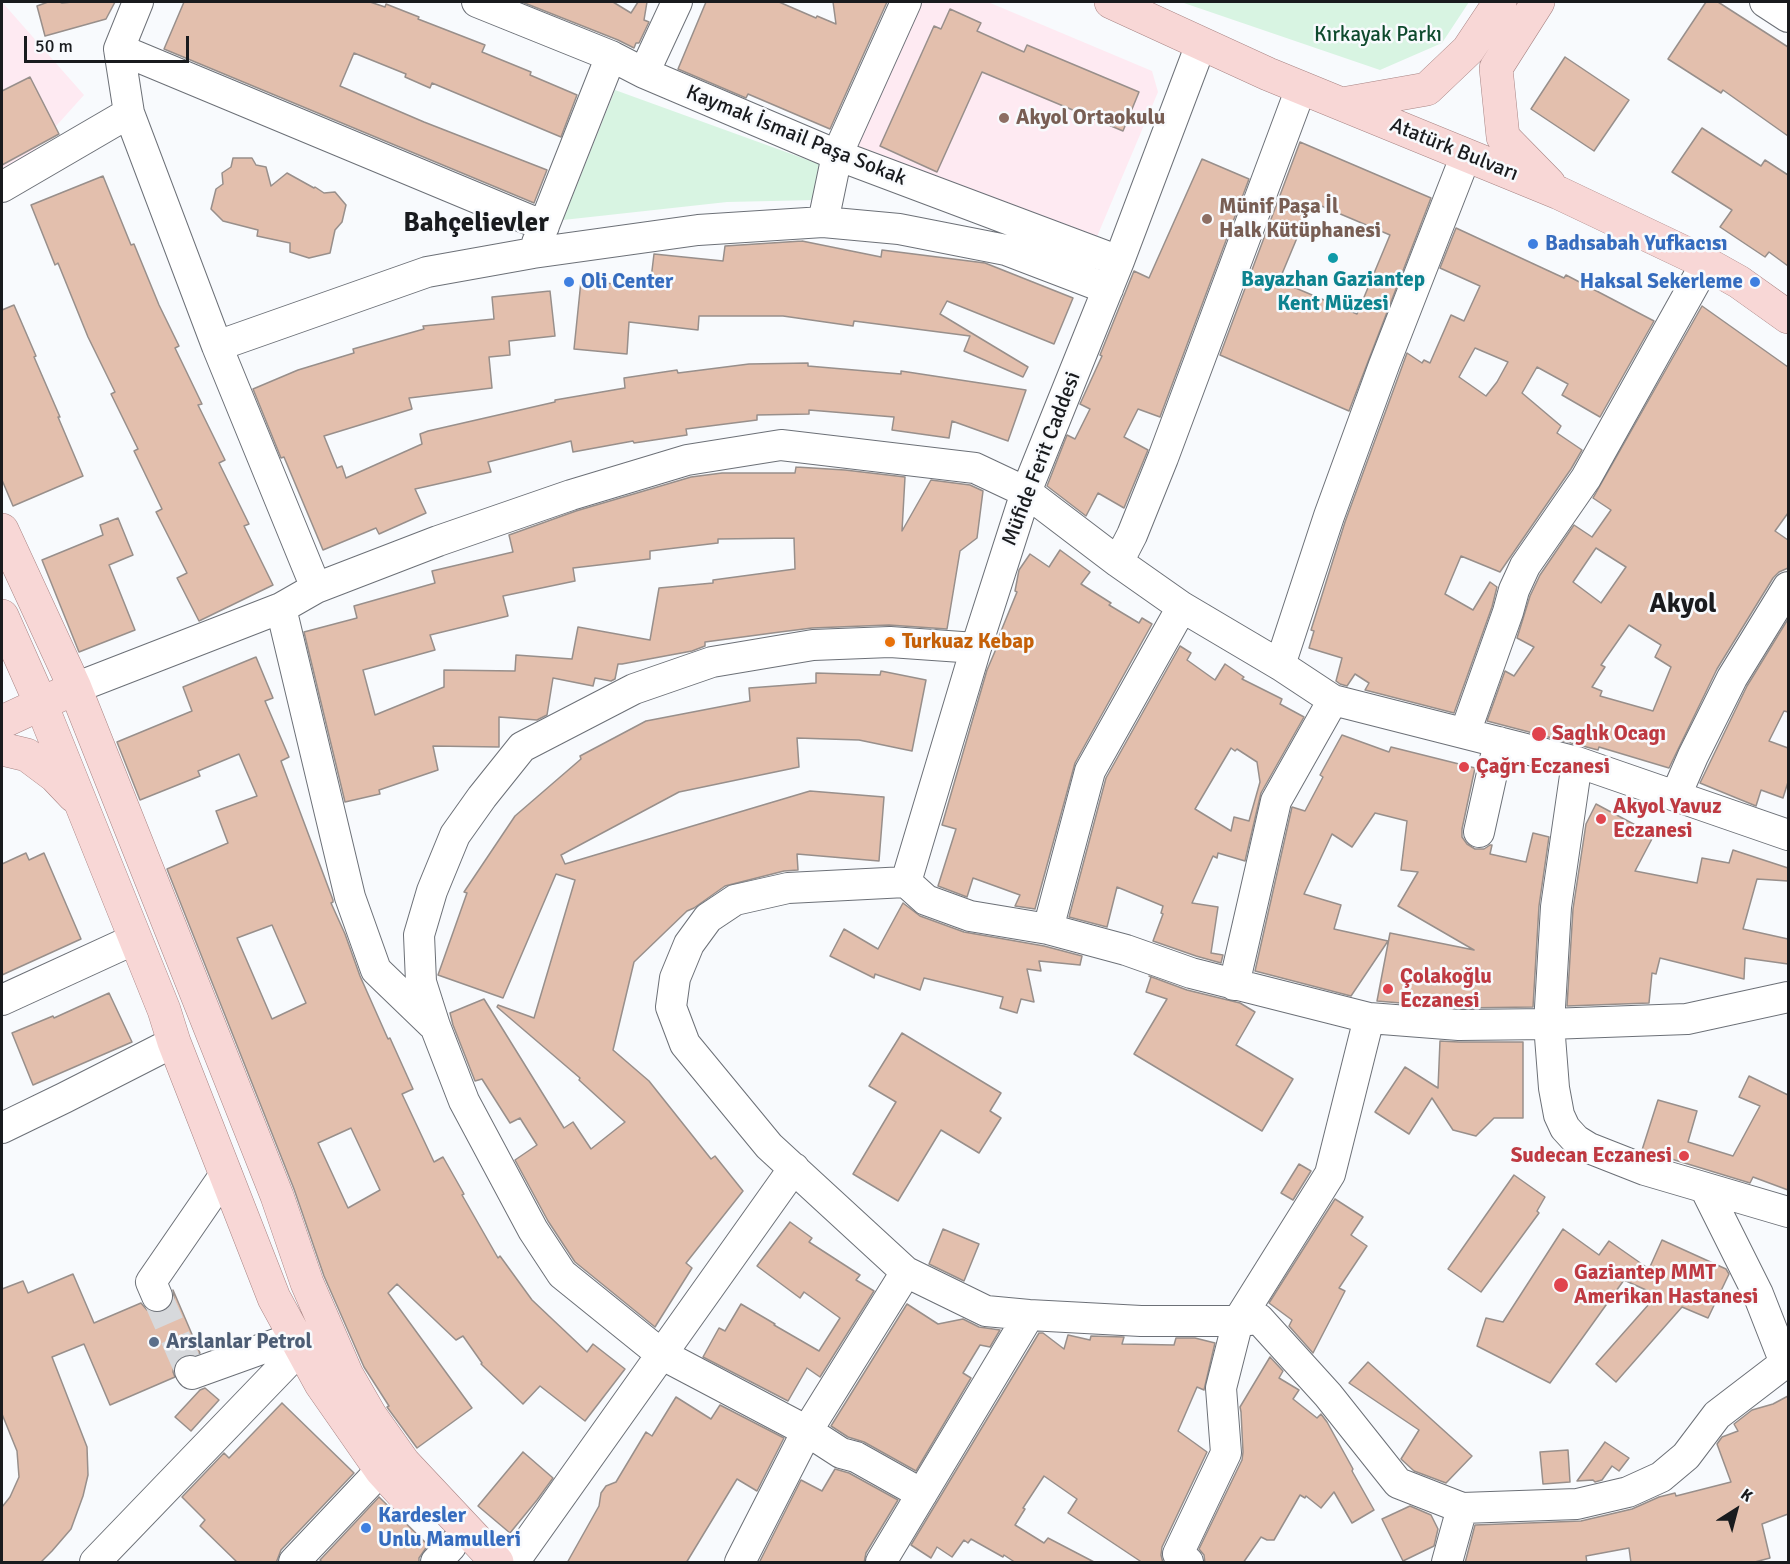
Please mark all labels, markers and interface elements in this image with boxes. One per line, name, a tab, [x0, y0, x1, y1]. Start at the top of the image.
park label: Kırkayak Parkı	[1314, 22, 1442, 48]
scale bar	[27, 24, 192, 62]
text: 50 m	[35, 35, 73, 57]
street label: Kaymak İsmail Paşa Sokak	[682, 80, 910, 192]
place label: Akyol Ortaokulu	[1016, 105, 1165, 131]
marker: Akyol Ortaokulu	[997, 111, 1011, 125]
street label: Atatürk Bulvarı	[1386, 113, 1522, 187]
place label: Münif Paşa İl Halk Kütüphanesi	[1219, 194, 1381, 244]
district label: Bahçelievler	[403, 208, 549, 240]
marker: Münif Paşa İl Halk Kütüphanesi	[1200, 212, 1214, 226]
place label: Badısabah Yufkacısı	[1545, 231, 1728, 257]
marker: Badısabah Yufkacısı	[1526, 237, 1540, 251]
marker: Bayazhan Gaziantep Kent Müzesi	[1326, 251, 1340, 265]
place label: Bayazhan Gaziantep Kent Müzesi	[1241, 267, 1425, 317]
place label: Oli Center	[581, 269, 673, 295]
place label: Haksal Sekerleme	[1580, 269, 1743, 295]
marker: Oli Center	[562, 275, 576, 289]
marker: Haksal Sekerleme	[1748, 275, 1762, 289]
street label: Müfide Ferit Caddesi	[997, 368, 1087, 550]
district label: Akyol	[1650, 589, 1716, 621]
place label: Turkuaz Kebap	[902, 629, 1034, 655]
marker: Turkuaz Kebap	[883, 635, 897, 649]
place label: Saglık Ocagı	[1552, 721, 1666, 747]
marker: Saglık Ocagı	[1530, 725, 1548, 743]
place label: Çağrı Eczanesi	[1476, 754, 1610, 780]
marker: Çağrı Eczanesi	[1457, 760, 1471, 774]
place label: Akyol Yavuz Eczanesi	[1613, 794, 1722, 844]
marker: Akyol Yavuz Eczanesi	[1594, 812, 1608, 826]
place label: Çolakoğlu Eczanesi	[1400, 964, 1492, 1014]
marker: Çolakoğlu Eczanesi	[1381, 982, 1395, 996]
place label: Sudecan Eczanesi	[1511, 1143, 1672, 1169]
marker: Sudecan Eczanesi	[1677, 1149, 1691, 1163]
place label: Gaziantep MMT Amerikan Hastanesi	[1574, 1260, 1758, 1310]
marker: Gaziantep MMT Amerikan Hastanesi	[1552, 1276, 1570, 1294]
place label: Arslanlar Petrol	[166, 1329, 312, 1355]
marker: Arslanlar Petrol	[147, 1335, 161, 1349]
north arrow	[1706, 1480, 1766, 1540]
text: K	[1737, 1484, 1756, 1506]
place label: Kardesler Unlu Mamulleri	[378, 1503, 521, 1553]
marker: Kardesler Unlu Mamulleri	[359, 1521, 373, 1535]

